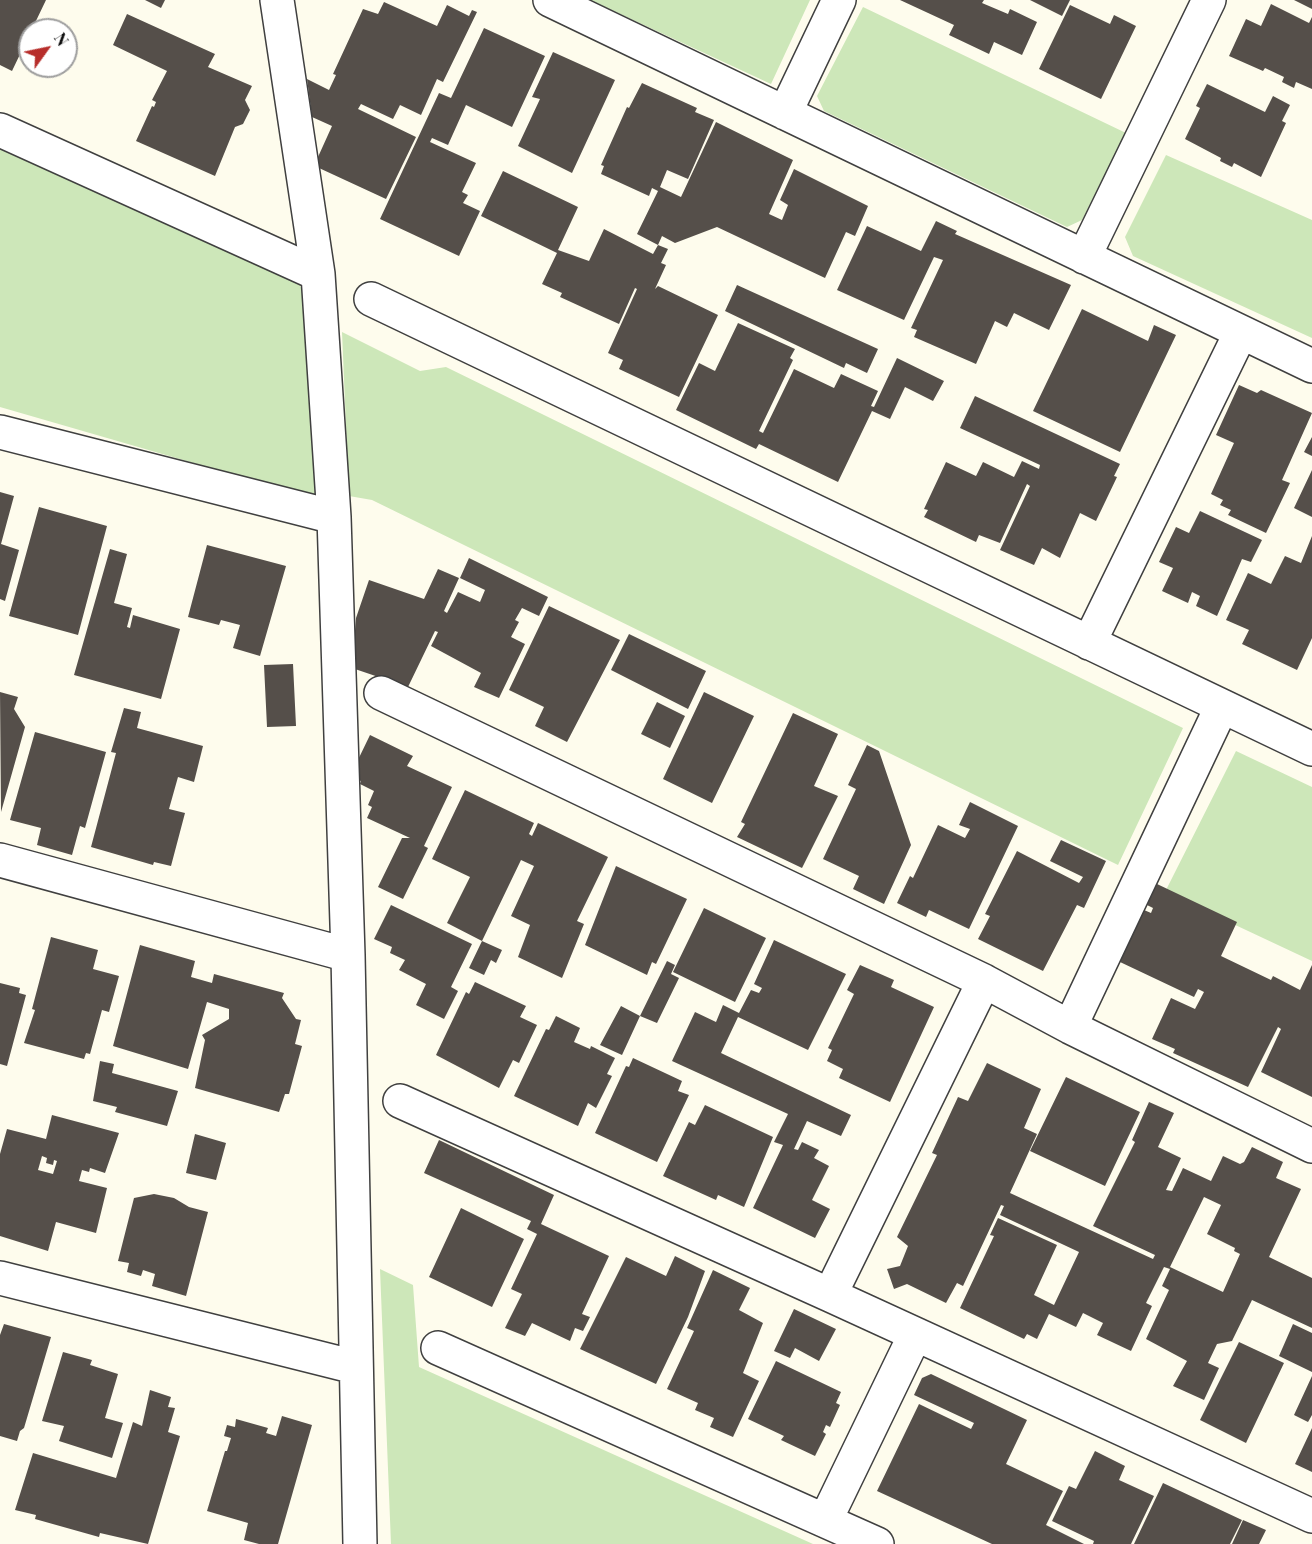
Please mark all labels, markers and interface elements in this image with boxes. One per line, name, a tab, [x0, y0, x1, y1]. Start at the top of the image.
north arrow	[18, 18, 78, 78]
text: N	[50, 28, 74, 50]

